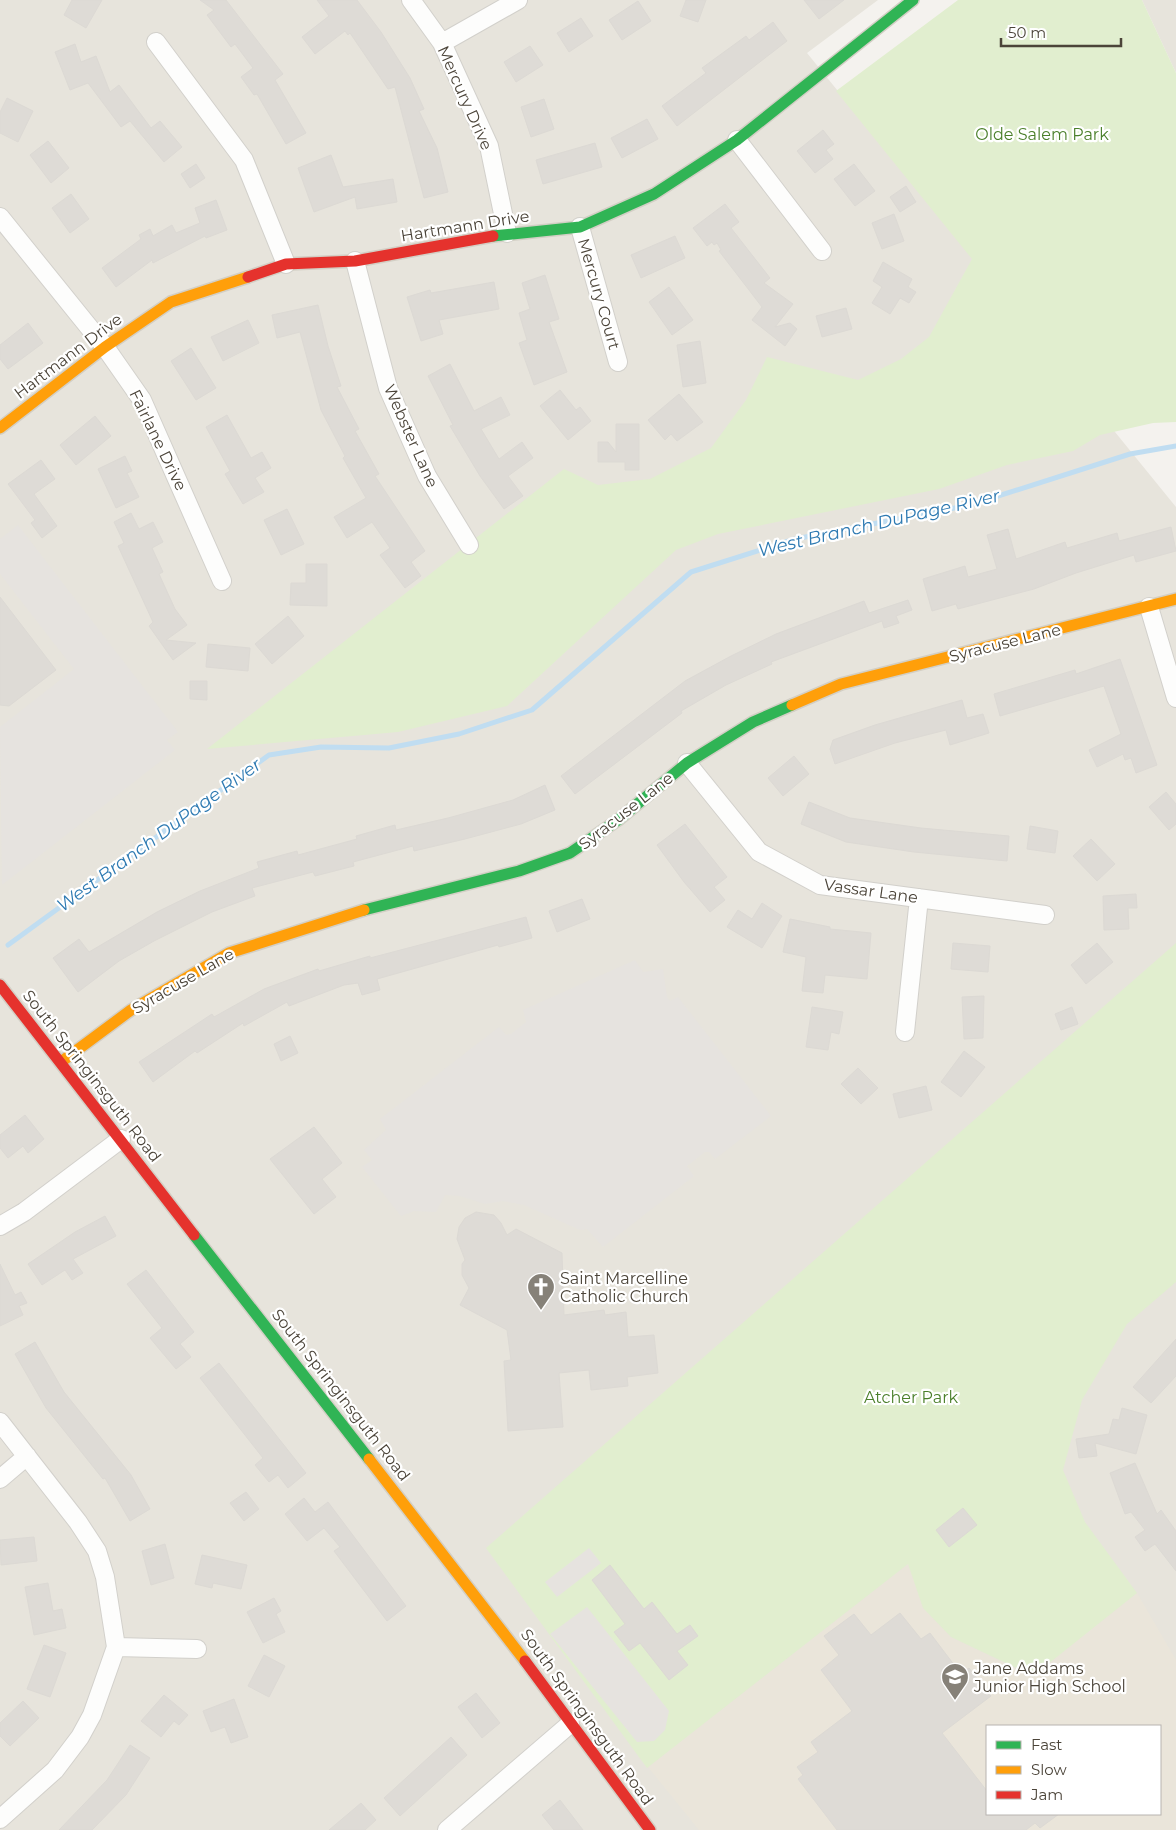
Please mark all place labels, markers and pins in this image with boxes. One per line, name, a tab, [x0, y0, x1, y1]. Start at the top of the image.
place label: Saint Marcelline Catholic Church	[560, 1269, 689, 1306]
church icon: Saint Marcelline Catholic Church	[526, 1272, 556, 1311]
place label: Jane Addams Junior High School	[973, 1659, 1126, 1696]
school or university icon: Jane Addams Junior High School	[940, 1662, 970, 1701]

